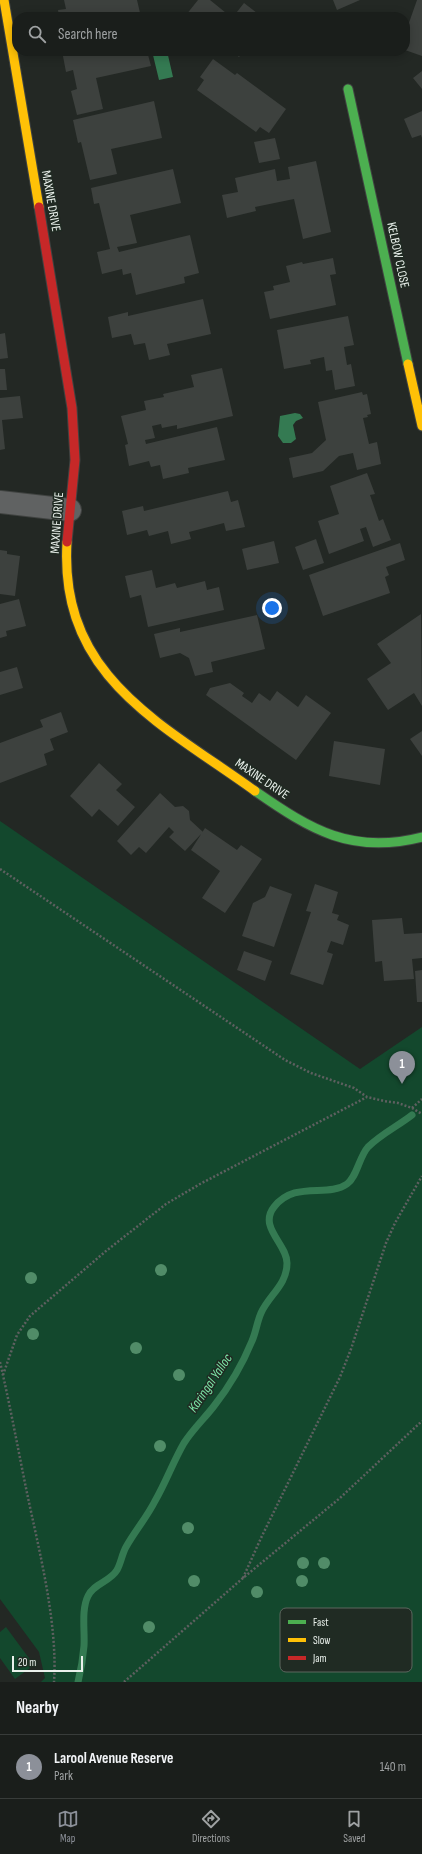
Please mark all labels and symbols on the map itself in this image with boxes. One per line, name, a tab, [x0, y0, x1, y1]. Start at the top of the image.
street label: MAXINE DRIVE	[38, 169, 64, 233]
street label: KELBOW CLOSE	[383, 221, 413, 289]
street label: MAXINE DRIVE	[47, 492, 67, 554]
your location	[262, 598, 282, 618]
street label: MAXINE DRIVE	[232, 755, 292, 803]
pin: 1	[389, 1051, 415, 1084]
water label: Karingal Yalloc	[184, 1350, 236, 1416]
legend	[280, 1608, 412, 1672]
text: Fast	[313, 1616, 329, 1629]
text: Slow	[313, 1634, 330, 1647]
text: Jam	[312, 1652, 327, 1665]
scale bar	[12, 1654, 83, 1673]

